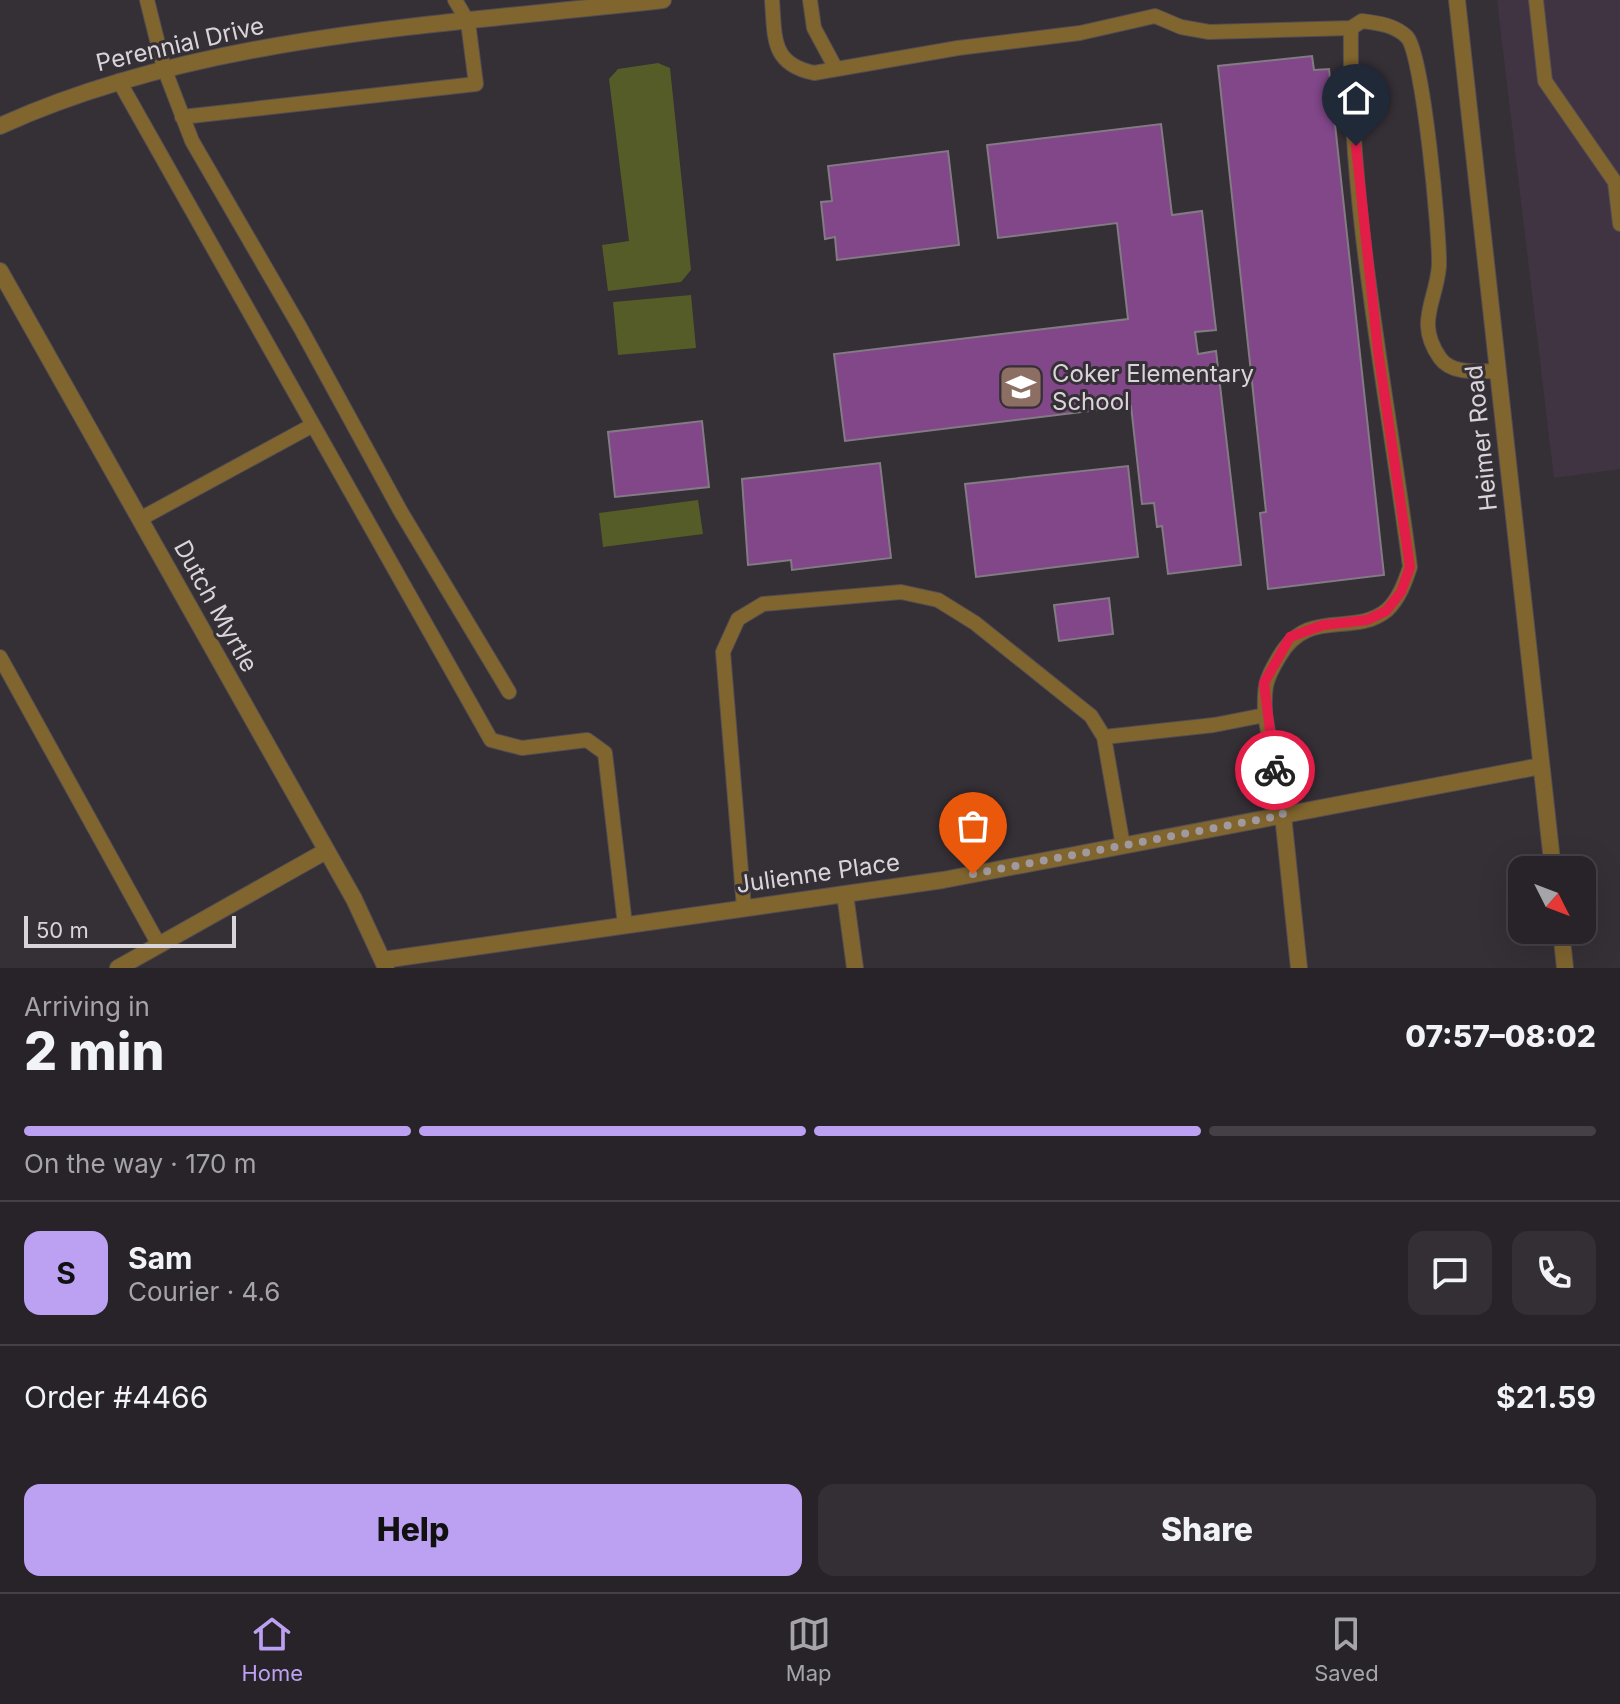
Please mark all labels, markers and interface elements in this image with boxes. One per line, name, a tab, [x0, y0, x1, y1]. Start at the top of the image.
street label: Perennial Drive	[93, 11, 267, 77]
pin	[1322, 64, 1390, 146]
icon: home	[1334, 76, 1378, 120]
place label: Coker Elementary School	[1052, 359, 1254, 416]
school or university icon: Coker Elementary School	[997, 363, 1045, 411]
street label: Heimer Road	[1459, 364, 1503, 512]
street label: Dutch Myrtle	[168, 535, 264, 677]
courier	[1235, 730, 1315, 810]
icon: bike	[1253, 748, 1297, 792]
pin	[939, 792, 1007, 874]
icon: bag	[951, 804, 995, 848]
street label: Julienne Place	[734, 847, 902, 899]
north arrow	[1508, 856, 1596, 944]
map controls	[1508, 856, 1596, 944]
scale bar	[24, 912, 236, 948]
text: 50 m	[36, 917, 89, 943]
text: Arriving in	[24, 991, 150, 1022]
text: 07:57–08:02	[1405, 1018, 1596, 1054]
text: 2 min	[24, 1020, 165, 1083]
text: On the way · 170 m	[24, 1148, 257, 1179]
button: chat	[1408, 1231, 1492, 1315]
button: phone	[1512, 1231, 1596, 1315]
text: Sam	[128, 1240, 192, 1276]
text: S	[56, 1255, 76, 1291]
text: Courier · 4.6	[128, 1276, 280, 1307]
text: Order #4466	[24, 1379, 208, 1415]
text: $21.59	[1496, 1379, 1596, 1415]
button: Help	[24, 1484, 802, 1576]
button: Share	[818, 1484, 1596, 1576]
tab: Home	[241, 1612, 303, 1686]
tab: Map	[786, 1612, 831, 1686]
tab: Saved	[1314, 1612, 1379, 1686]

